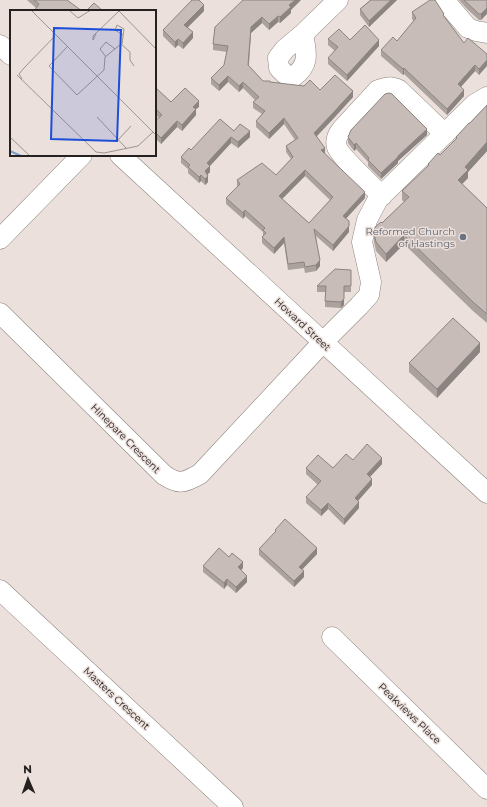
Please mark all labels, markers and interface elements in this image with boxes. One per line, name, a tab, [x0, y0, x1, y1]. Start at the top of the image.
inset map	[10, 10, 156, 156]
place label: Reformed Church of Hastings	[365, 225, 455, 250]
marker: Reformed Church of Hastings	[458, 232, 468, 242]
street label: Howard Street	[272, 295, 334, 354]
street label: Hinepare Crescent	[88, 401, 163, 476]
street label: Masters Crescent	[81, 664, 153, 732]
street label: Peakviews Place	[376, 680, 444, 747]
north arrow	[8, 759, 48, 799]
text: N	[23, 762, 32, 776]

